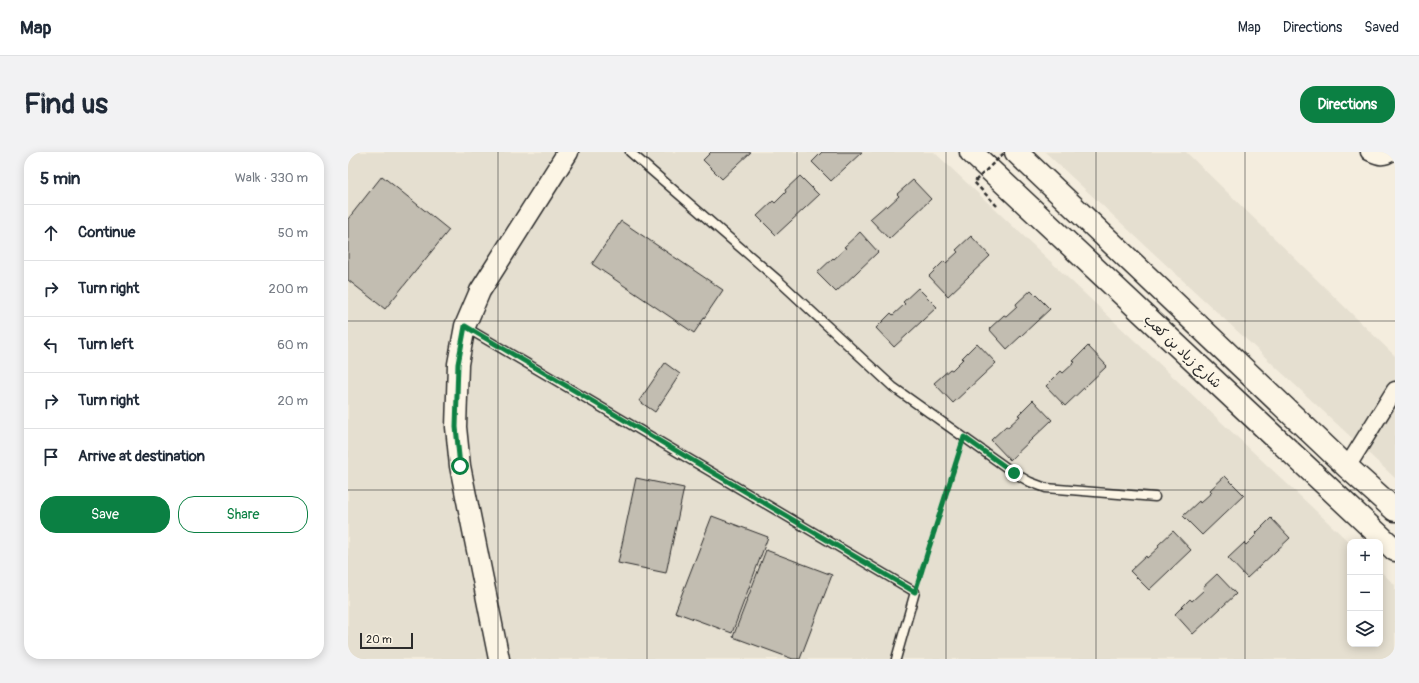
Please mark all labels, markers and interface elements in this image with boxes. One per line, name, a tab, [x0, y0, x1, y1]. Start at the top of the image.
text: Map	[20, 16, 51, 40]
text: Map	[1238, 19, 1261, 36]
text: Directions	[1283, 19, 1342, 36]
text: Saved	[1364, 19, 1399, 36]
button: Directions	[1300, 86, 1395, 123]
text: Find us	[24, 87, 108, 122]
text: 5 min	[40, 168, 80, 189]
text: Walk · 330 m	[235, 170, 308, 186]
icon: ahead	[40, 222, 62, 244]
text: Continue	[78, 223, 136, 242]
text: 50 m	[278, 225, 308, 241]
icon: right	[40, 278, 62, 300]
text: Turn right	[78, 279, 139, 298]
text: 200 m	[269, 281, 308, 297]
street label: شارع زياد بن كعب	[1139, 311, 1225, 393]
icon: left	[40, 334, 62, 356]
text: Turn left	[78, 335, 134, 354]
text: 60 m	[277, 337, 308, 353]
icon: right	[40, 390, 62, 412]
text: Turn right	[78, 391, 139, 410]
text: 20 m	[277, 393, 308, 409]
icon: arrive	[40, 446, 62, 468]
text: Arrive at destination	[78, 447, 205, 466]
route start	[451, 457, 469, 475]
route end	[1005, 464, 1023, 482]
button: Save	[40, 496, 170, 533]
button: Share	[178, 496, 308, 533]
map controls	[1347, 539, 1383, 647]
button: +	[1347, 539, 1383, 575]
button: −	[1347, 575, 1383, 611]
button: layers	[1347, 611, 1383, 647]
scale bar	[360, 631, 413, 650]
text: 20 m	[366, 633, 392, 646]

